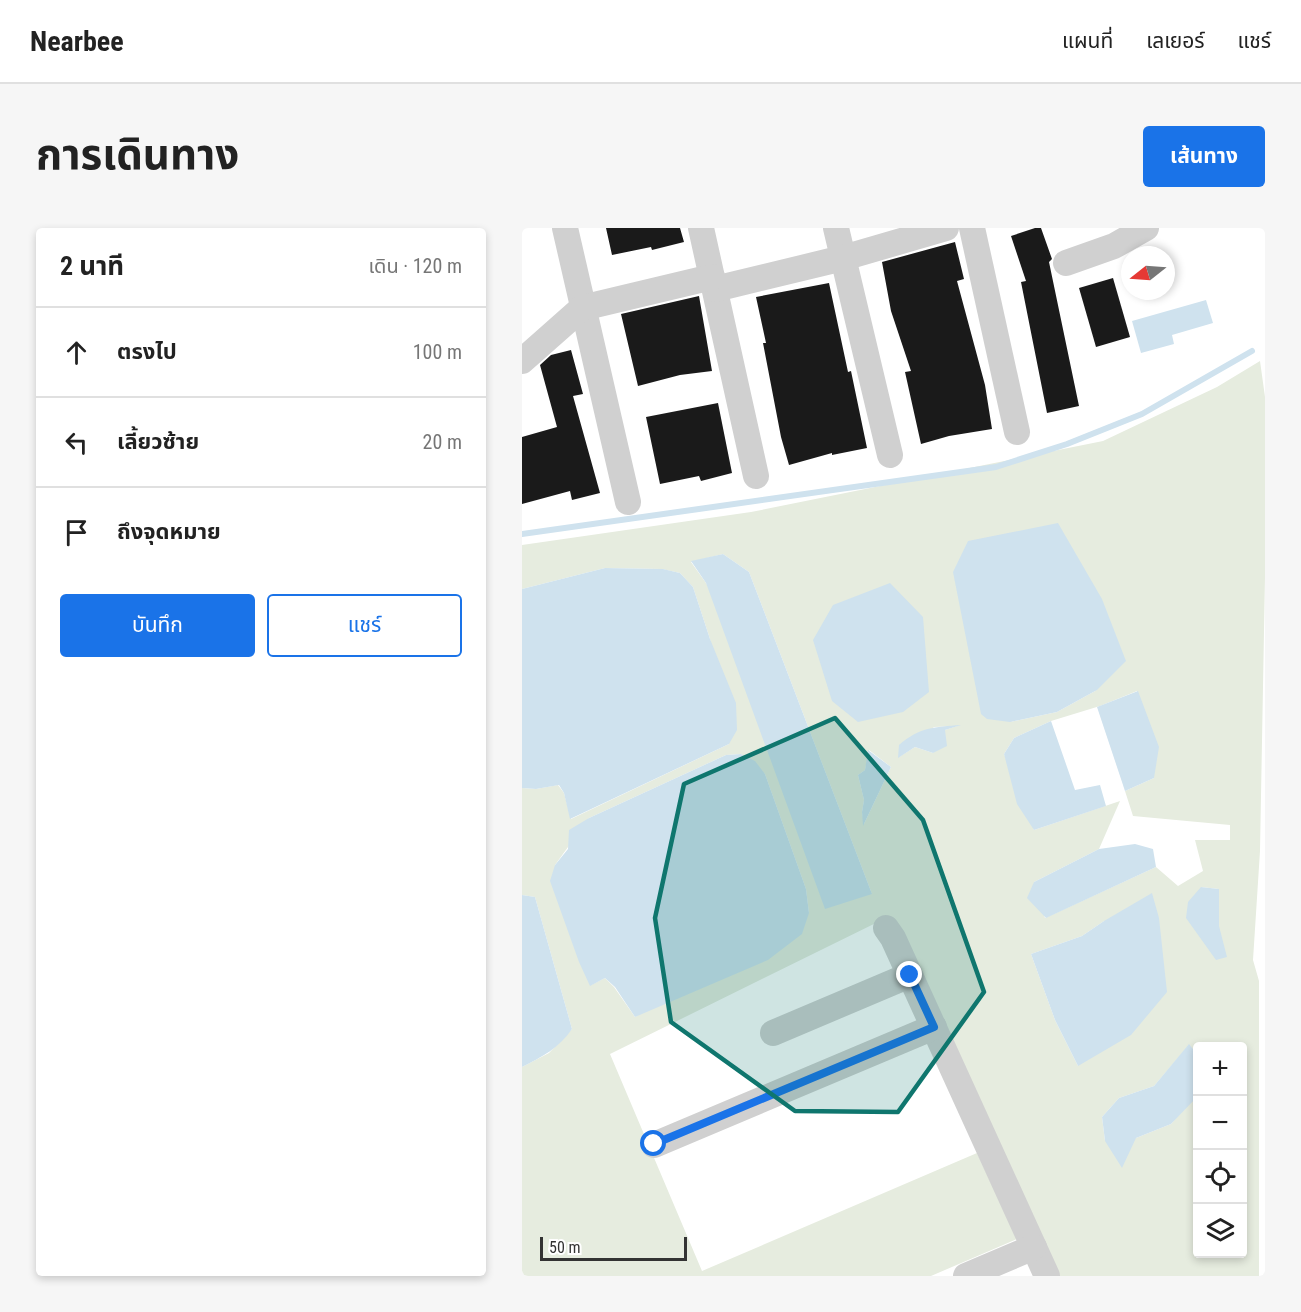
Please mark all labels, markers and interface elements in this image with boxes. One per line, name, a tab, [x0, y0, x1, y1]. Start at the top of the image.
text: Nearbee	[30, 25, 124, 58]
text: แผนที่	[1062, 29, 1113, 53]
text: เลเยอร์	[1146, 29, 1205, 53]
text: แชร์	[1238, 29, 1271, 53]
button: เส้นทาง	[1143, 126, 1265, 187]
text: การเดินทาง	[36, 130, 239, 179]
north arrow	[1121, 246, 1175, 300]
text: 2 นาที	[60, 251, 124, 281]
text: เดิน · 120 m	[368, 254, 462, 278]
icon: ahead	[60, 336, 93, 369]
text: ตรงไป	[117, 339, 177, 364]
text: 100 m	[413, 340, 462, 364]
icon: left	[60, 426, 93, 459]
text: เลี้ยวซ้าย	[117, 429, 199, 454]
text: 20 m	[423, 430, 462, 454]
icon: arrive	[60, 516, 93, 549]
text: ถึงจุดหมาย	[117, 519, 221, 544]
button: บันทึก	[60, 594, 255, 657]
button: แชร์	[267, 594, 462, 657]
route end	[896, 961, 922, 987]
map controls	[1193, 1042, 1247, 1258]
button: +	[1193, 1042, 1247, 1096]
button: −	[1193, 1096, 1247, 1150]
route start	[640, 1130, 666, 1156]
button: locate	[1193, 1150, 1247, 1204]
button: layers	[1193, 1204, 1247, 1258]
scale bar	[540, 1234, 687, 1262]
text: 50 m	[549, 1238, 581, 1257]

